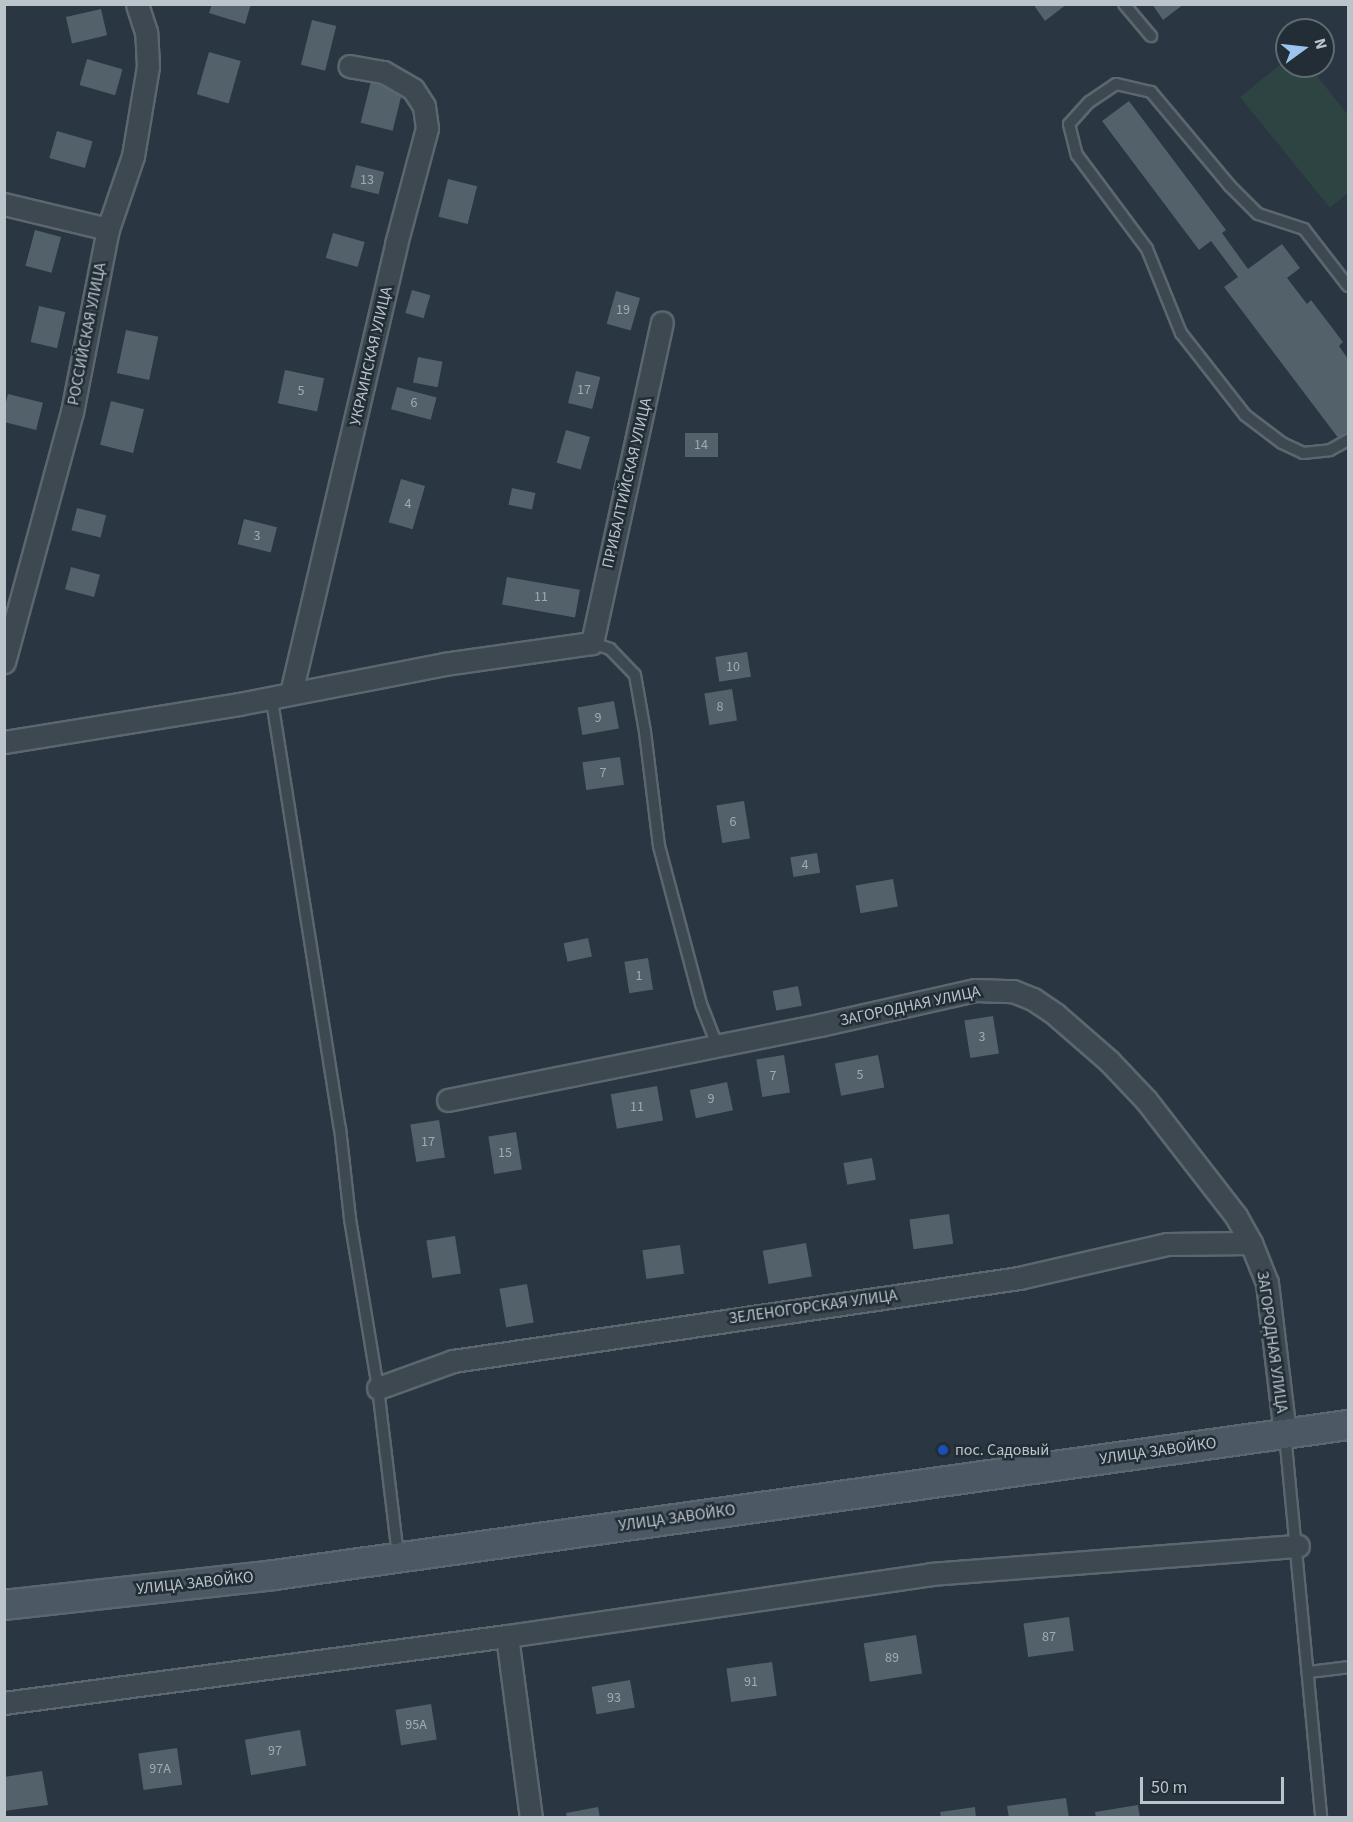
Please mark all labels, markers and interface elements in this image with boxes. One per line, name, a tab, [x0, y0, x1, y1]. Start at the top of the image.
north arrow	[1275, 18, 1335, 78]
text: N	[1308, 36, 1332, 52]
house number: 13	[360, 172, 374, 188]
street label: РОССИЙСКАЯ УЛИЦА	[64, 261, 110, 407]
street label: УКРАИНСКАЯ УЛИЦА	[346, 285, 396, 427]
house number: 19	[616, 302, 630, 318]
house number: 17	[577, 382, 591, 398]
house number: 5	[298, 383, 304, 399]
house number: 6	[411, 395, 417, 411]
street label: ПРИБАЛТИЙСКАЯ УЛИЦА	[598, 396, 656, 570]
house number: 14	[694, 437, 708, 453]
house number: 4	[405, 496, 411, 512]
house number: 3	[254, 528, 260, 544]
house number: 11	[534, 589, 548, 605]
house number: 10	[726, 659, 740, 675]
house number: 8	[717, 699, 723, 715]
house number: 9	[595, 710, 601, 726]
house number: 7	[600, 765, 606, 781]
house number: 6	[730, 814, 736, 830]
house number: 4	[802, 857, 808, 873]
house number: 1	[636, 968, 642, 984]
street label: ЗАГОРОДНАЯ УЛИЦА	[838, 982, 982, 1030]
house number: 3	[979, 1029, 985, 1045]
house number: 5	[857, 1067, 863, 1083]
house number: 7	[770, 1068, 776, 1084]
house number: 9	[708, 1091, 714, 1107]
house number: 11	[630, 1099, 644, 1115]
house number: 17	[421, 1134, 435, 1150]
house number: 15	[498, 1145, 512, 1161]
street label: ЗАГОРОДНАЯ УЛИЦА	[1253, 1270, 1291, 1414]
street label: ЗЕЛЕНОГОРСКАЯ УЛИЦА	[727, 1286, 899, 1328]
street label: УЛИЦА ЗАВОЙКО	[1098, 1433, 1218, 1469]
place label: пос. Садовый	[955, 1440, 1049, 1460]
marker: пос. Садовый	[936, 1443, 950, 1457]
street label: УЛИЦА ЗАВОЙКО	[617, 1500, 737, 1536]
street label: УЛИЦА ЗАВОЙКО	[135, 1567, 255, 1599]
house number: 87	[1042, 1629, 1056, 1645]
house number: 89	[885, 1650, 899, 1666]
house number: 91	[744, 1674, 758, 1690]
house number: 93	[607, 1690, 621, 1706]
house number: 95А	[405, 1717, 427, 1733]
house number: 97	[268, 1743, 282, 1759]
house number: 97А	[149, 1761, 171, 1777]
scale bar	[1143, 1765, 1287, 1803]
text: 50 m	[1151, 1775, 1187, 1800]

